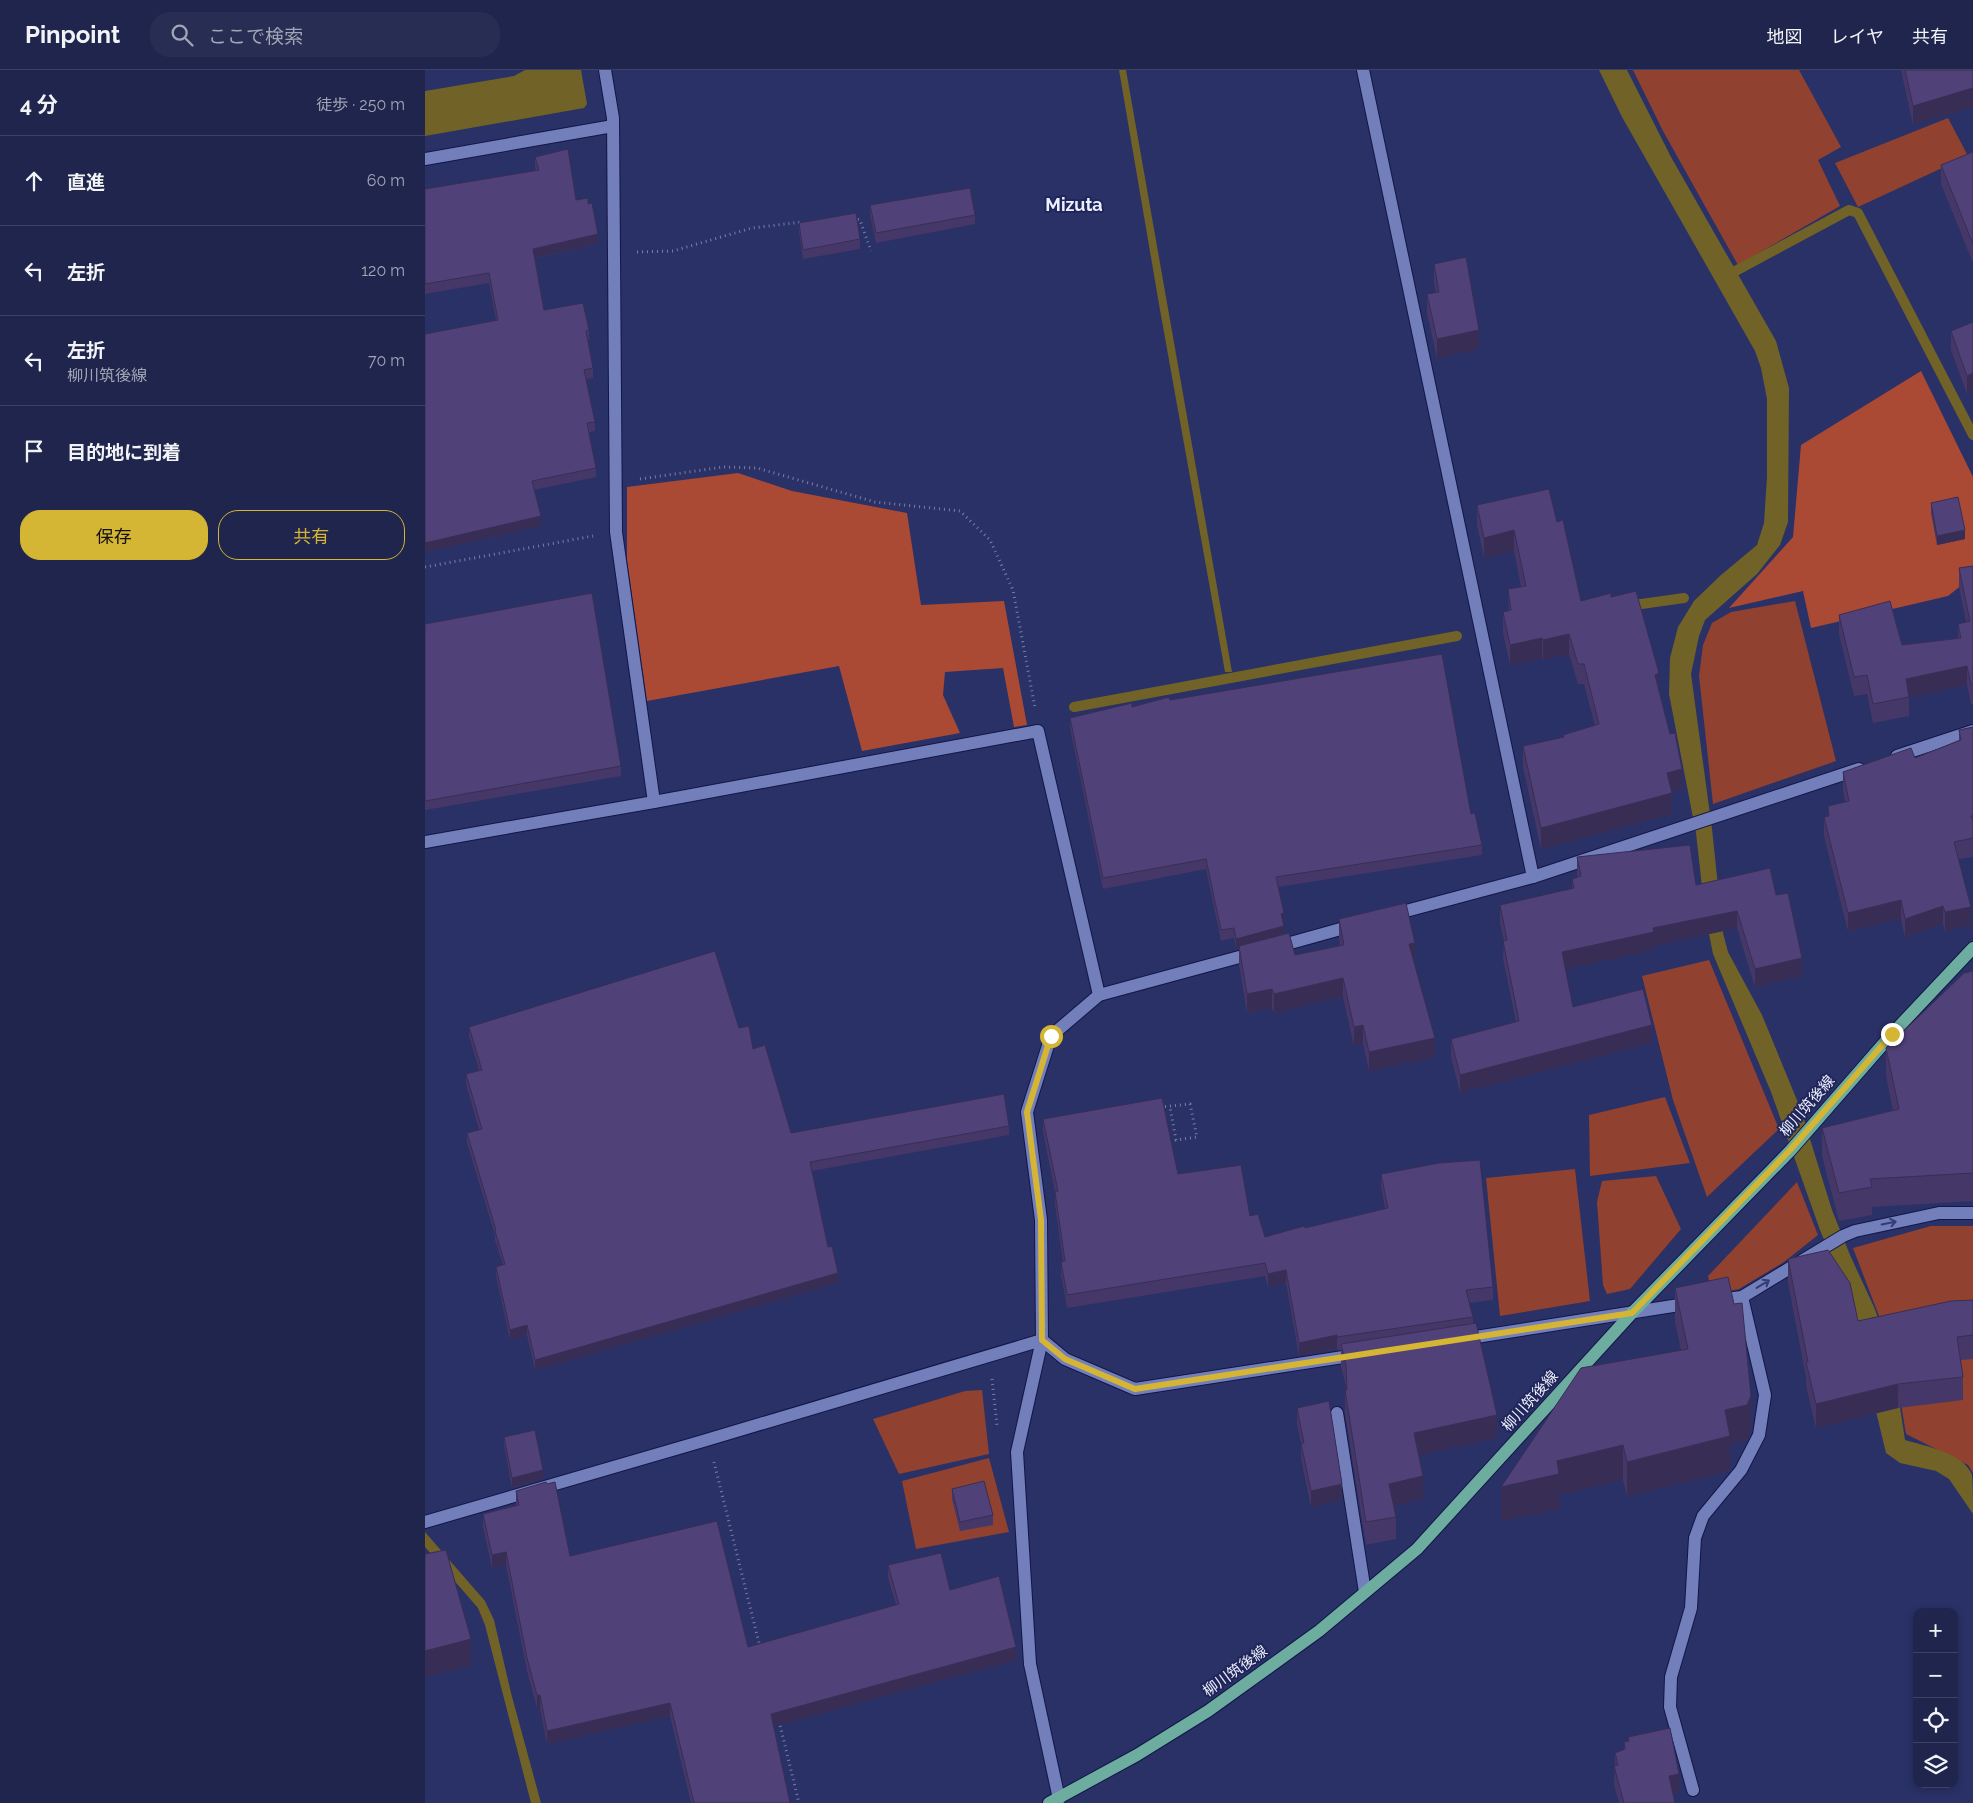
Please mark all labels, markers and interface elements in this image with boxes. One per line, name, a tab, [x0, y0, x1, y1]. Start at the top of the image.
search box	[150, 12, 500, 57]
text: Pinpoint	[25, 20, 120, 49]
icon: search	[168, 21, 196, 49]
text: ここで検索	[208, 25, 303, 47]
text: 地図	[1767, 26, 1803, 47]
text: レイヤ	[1831, 26, 1884, 47]
text: 共有	[1912, 26, 1948, 47]
text: 4 分	[20, 92, 58, 117]
text: 徒歩 · 250 m	[316, 95, 405, 114]
icon: ahead	[20, 167, 48, 195]
text: 直進	[67, 171, 105, 193]
text: 60 m	[367, 171, 405, 190]
district label: Mizuta	[1045, 194, 1103, 215]
icon: left	[20, 257, 48, 285]
text: 左折	[67, 261, 105, 283]
text: 120 m	[361, 261, 405, 280]
text: 左折	[67, 339, 105, 361]
icon: left	[20, 347, 48, 375]
text: 70 m	[368, 351, 405, 370]
text: 柳川筑後線	[67, 366, 147, 385]
icon: arrive	[20, 437, 48, 465]
text: 目的地に到着	[67, 441, 181, 463]
button: 保存	[20, 510, 208, 560]
button: 共有	[218, 510, 405, 560]
route end	[1881, 1023, 1904, 1046]
route start	[1040, 1025, 1063, 1048]
street label: 柳川筑後線	[1776, 1072, 1838, 1140]
one-way arrow	[1881, 1218, 1897, 1228]
one-way arrow	[1756, 1279, 1770, 1289]
street label: 柳川筑後線	[1498, 1367, 1562, 1435]
map controls	[1913, 1608, 1958, 1788]
button: +	[1913, 1608, 1958, 1653]
street label: 柳川筑後線	[1199, 1642, 1271, 1700]
button: −	[1913, 1653, 1958, 1698]
button: locate	[1913, 1698, 1958, 1743]
button: layers	[1913, 1743, 1958, 1788]

